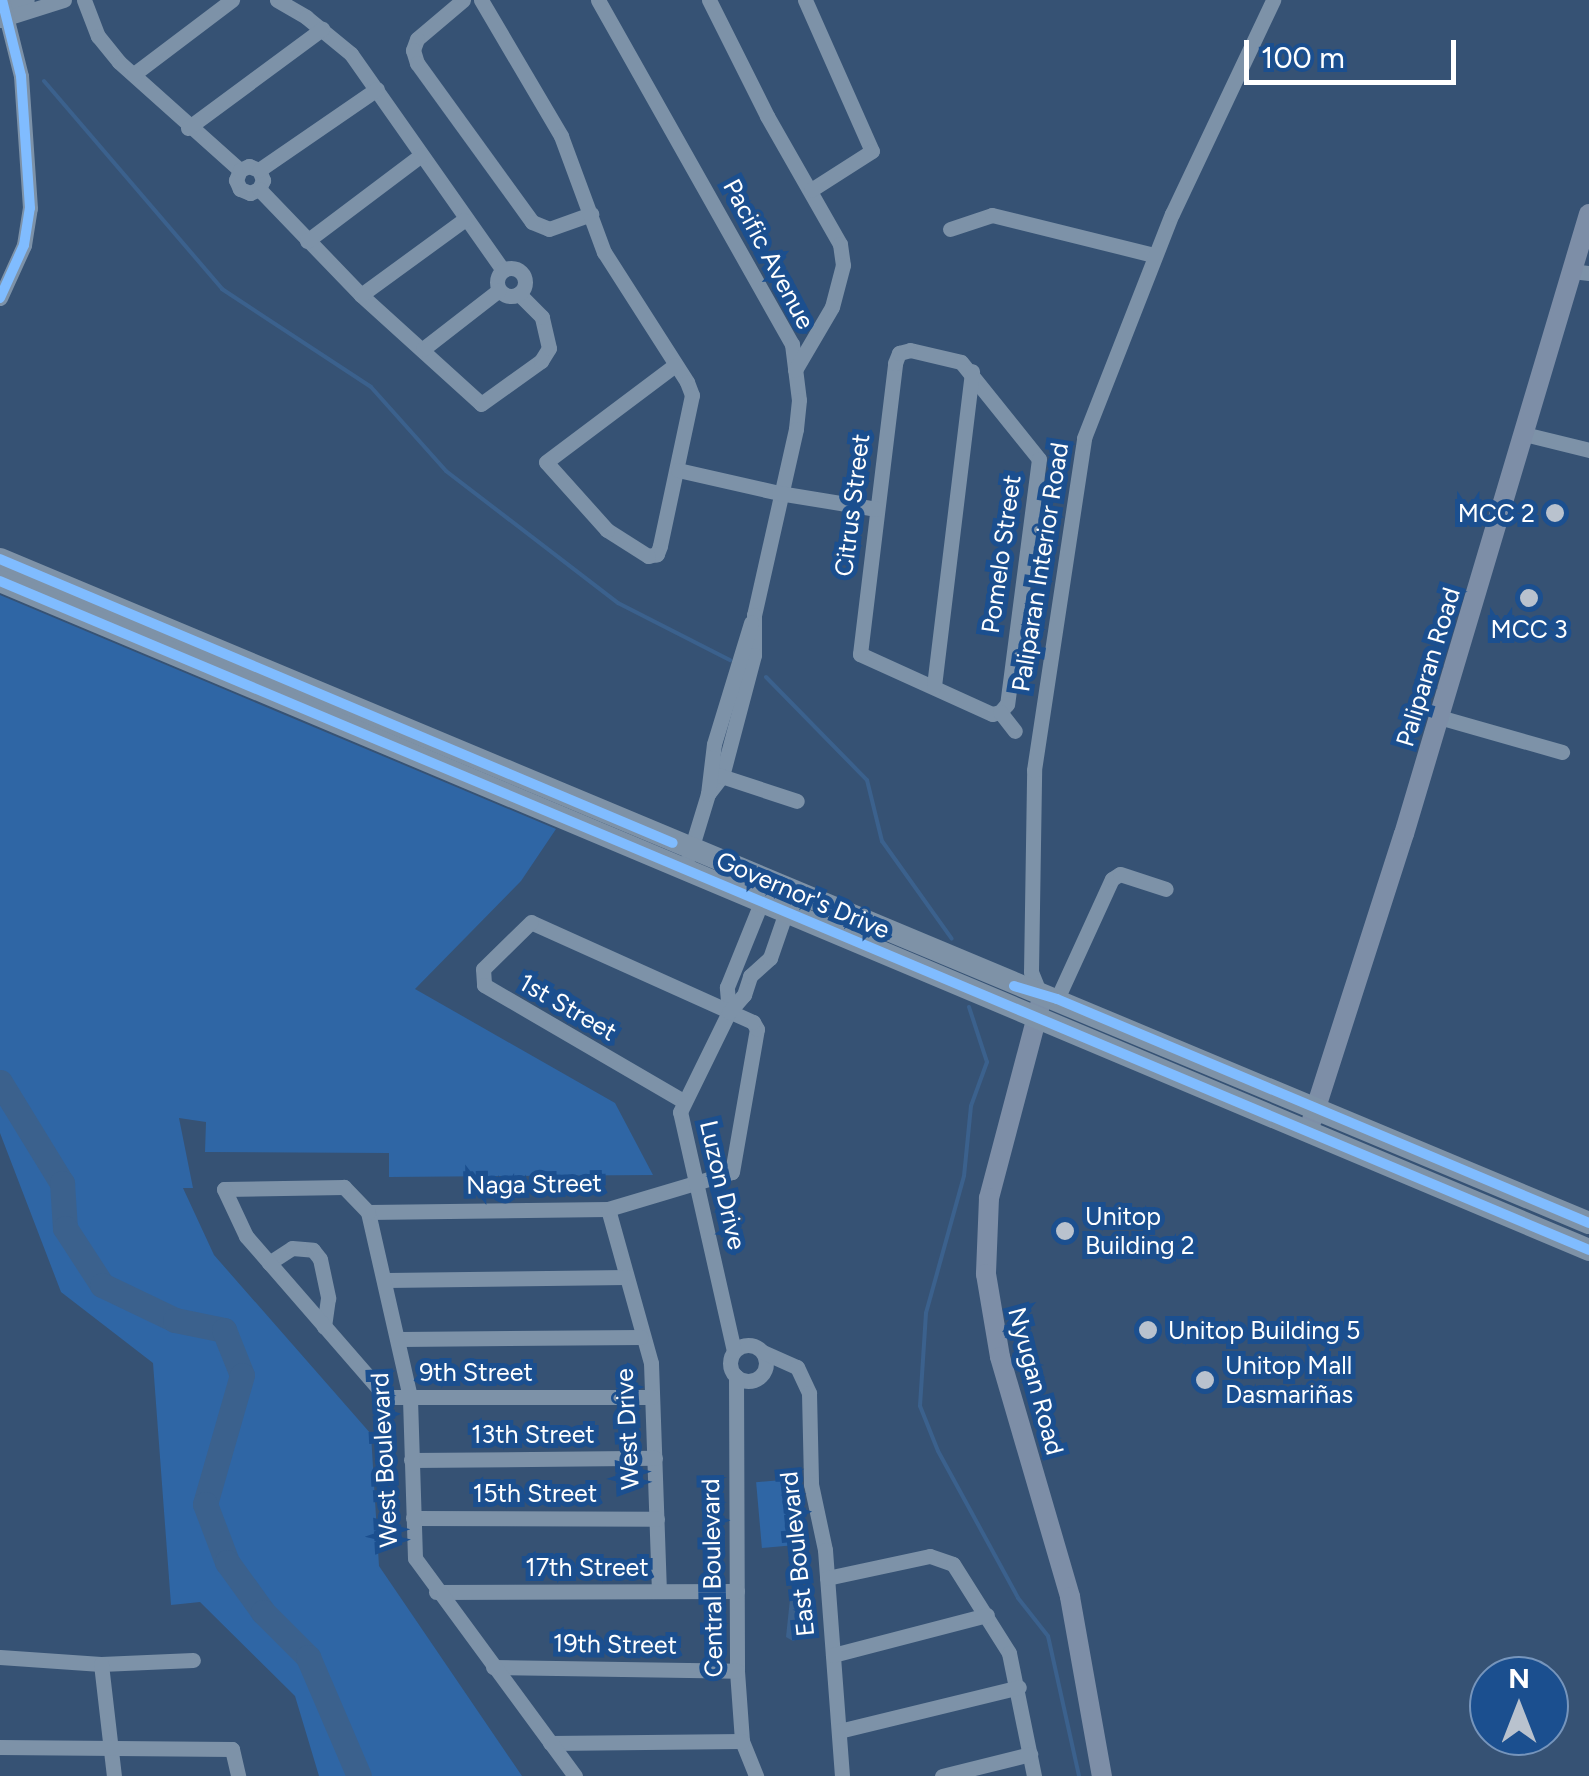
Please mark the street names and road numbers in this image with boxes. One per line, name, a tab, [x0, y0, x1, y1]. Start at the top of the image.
street label: Pacific Avenue	[717, 174, 821, 334]
street label: Citrus Street	[828, 432, 876, 578]
street label: Paliparan Interior Road	[1005, 440, 1075, 694]
street label: Pomelo Street	[975, 473, 1027, 635]
street label: Paliparan Road	[1390, 584, 1466, 750]
street label: Governor's Drive	[712, 845, 894, 945]
street label: 1st Street	[514, 967, 622, 1047]
street label: Luzon Drive	[694, 1117, 752, 1253]
street label: Naga Street	[466, 1168, 602, 1200]
street label: Nyugan Road	[1002, 1304, 1070, 1458]
street label: 9th Street	[419, 1357, 533, 1387]
street label: West Drive	[609, 1367, 645, 1491]
street label: West Boulevard	[364, 1372, 404, 1548]
street label: 13th Street	[471, 1419, 595, 1449]
street label: East Boulevard	[773, 1470, 821, 1638]
street label: 15th Street	[473, 1478, 597, 1508]
street label: Central Boulevard	[695, 1478, 729, 1678]
street label: 17th Street	[525, 1552, 649, 1582]
street label: 19th Street	[553, 1628, 677, 1660]

